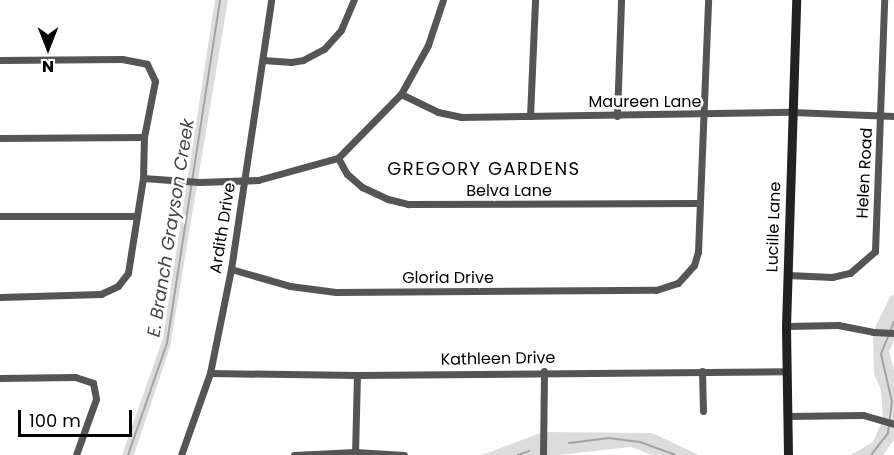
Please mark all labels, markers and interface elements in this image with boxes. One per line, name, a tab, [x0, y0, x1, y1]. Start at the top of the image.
north arrow	[18, 18, 78, 78]
text: N	[42, 55, 54, 78]
street label: Maureen Lane	[588, 92, 702, 112]
water label: E. Branch Grayson Creek	[143, 117, 199, 339]
street label: Helen Road	[853, 127, 877, 219]
district label: GREGORY GARDENS	[387, 158, 581, 180]
street label: Ardith Drive	[206, 181, 240, 275]
street label: Belva Lane	[466, 181, 552, 201]
street label: Lucille Lane	[763, 181, 785, 273]
street label: Gloria Drive	[402, 268, 494, 288]
street label: Kathleen Drive	[440, 348, 556, 370]
scale bar	[21, 398, 135, 436]
text: 100 m	[29, 408, 81, 433]

